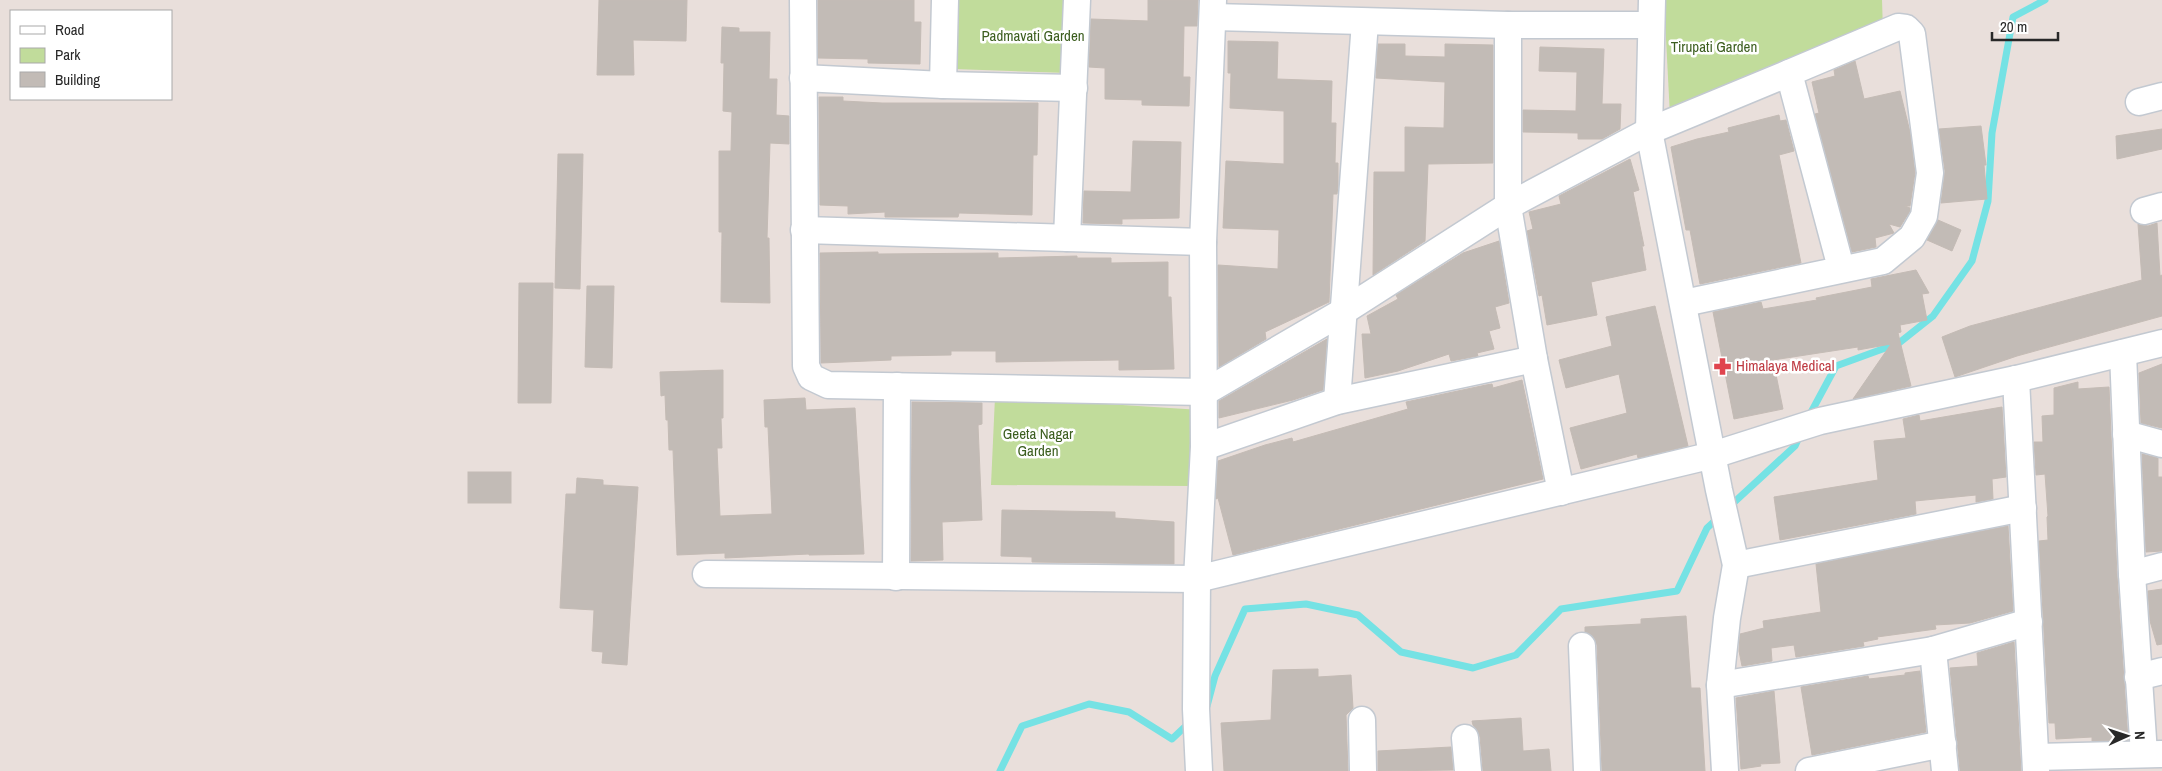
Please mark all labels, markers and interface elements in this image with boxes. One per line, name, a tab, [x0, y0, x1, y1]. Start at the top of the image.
legend	[10, 10, 172, 100]
scale bar	[1992, 10, 2058, 42]
text: 20 m	[2000, 16, 2027, 37]
text: Road	[55, 19, 84, 40]
park label: Padmavati Garden	[981, 25, 1085, 46]
park label: Tirupati Garden	[1671, 36, 1757, 57]
text: Park	[55, 44, 81, 65]
text: Building	[55, 69, 100, 90]
place label: Himalaya Medical	[1736, 355, 1834, 376]
pharmacy icon: Himalaya Medical	[1712, 356, 1732, 376]
park label: Geeta Nagar Garden	[1003, 423, 1073, 461]
north arrow	[2102, 711, 2152, 761]
text: N	[2131, 731, 2149, 740]

